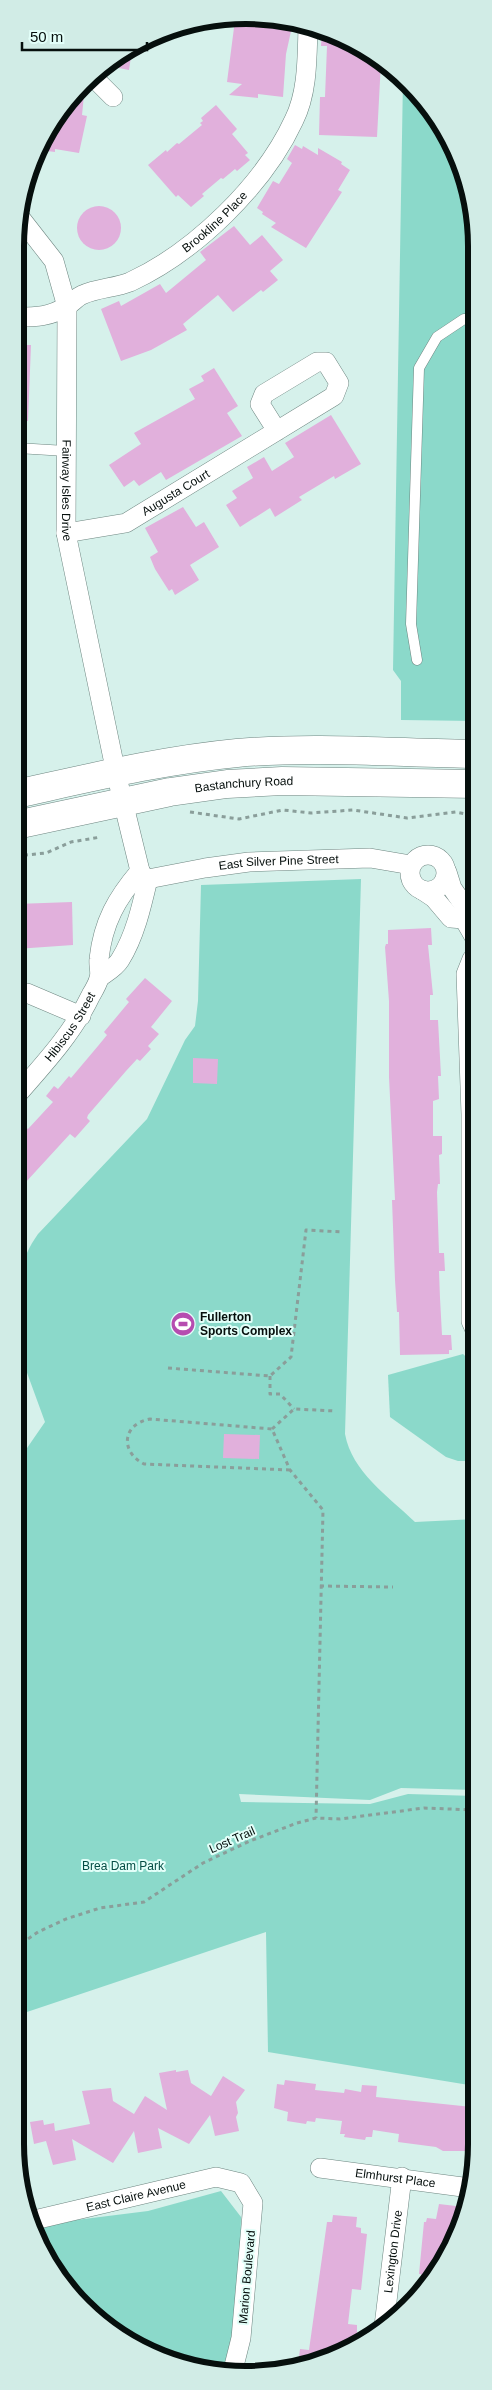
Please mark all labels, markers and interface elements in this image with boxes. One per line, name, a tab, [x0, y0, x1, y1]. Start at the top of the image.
scale bar	[22, 20, 148, 52]
text: 50 m	[30, 28, 63, 45]
street label: Brookline Place	[179, 188, 250, 255]
street label: Fairway Isles Drive	[59, 440, 75, 543]
street label: Augusta Court	[139, 466, 213, 519]
street label: Bastanchury Road	[194, 774, 293, 795]
street label: East Silver Pine Street	[218, 852, 340, 873]
street label: Hibiscus Street	[42, 989, 98, 1065]
place label: Fullerton Sports Complex	[200, 1310, 292, 1338]
sports icon: Fullerton Sports Complex	[170, 1311, 196, 1337]
street label: Lost Trail	[207, 1824, 257, 1856]
park label: Brea Dam Park	[82, 1859, 165, 1873]
street label: Elmhurst Place	[354, 2166, 437, 2190]
street label: East Claire Avenue	[85, 2177, 188, 2214]
street label: Lexington Drive	[381, 2209, 405, 2294]
street label: Marion Boulevard	[236, 2230, 258, 2324]

